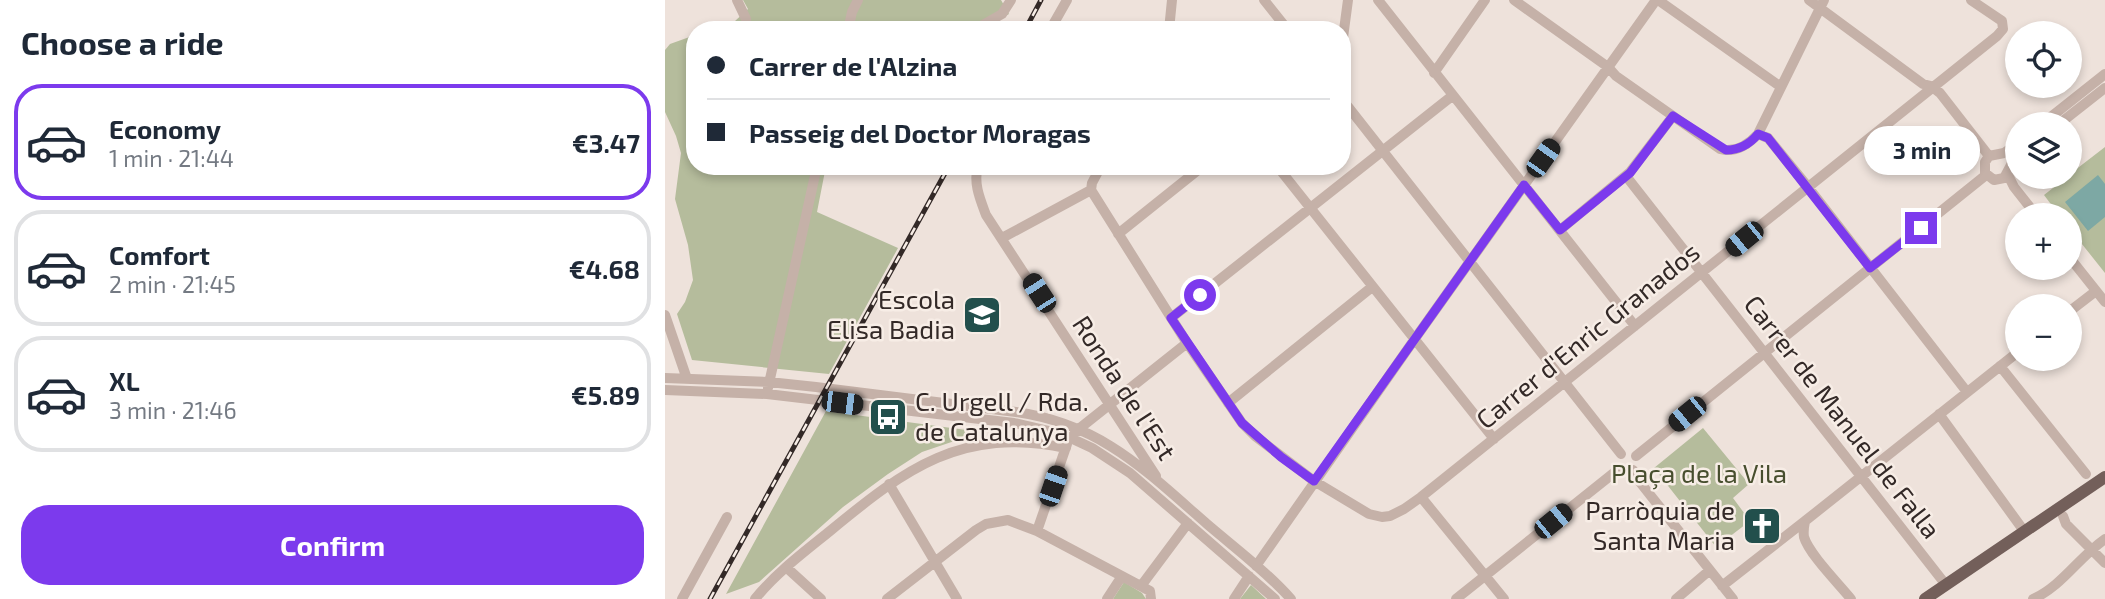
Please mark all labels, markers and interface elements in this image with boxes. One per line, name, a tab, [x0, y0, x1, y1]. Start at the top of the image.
map controls	[2005, 21, 2082, 371]
button: locate	[2005, 21, 2082, 98]
text: Choose a ride	[21, 23, 224, 61]
text: Carrer de l'Alzina	[749, 50, 957, 81]
icon: car	[25, 111, 88, 174]
button: layers	[2005, 112, 2082, 189]
text: Economy	[109, 113, 221, 144]
text: Passeig del Doctor Moragas	[749, 117, 1091, 148]
callout: 3 min	[1863, 126, 1979, 176]
text: €3.47	[572, 127, 640, 158]
car	[1523, 135, 1564, 181]
text: 3 min	[1893, 136, 1951, 164]
text: 1 min · 21:44	[109, 144, 234, 172]
button: +	[2005, 203, 2082, 280]
route end	[1905, 212, 1937, 244]
car	[1722, 218, 1767, 260]
street label: Carrer d'Enric Granados	[1469, 235, 1705, 434]
icon: car	[25, 237, 88, 300]
text: Comfort	[109, 239, 210, 270]
text: €4.68	[569, 253, 640, 284]
text: 2 min · 21:45	[109, 270, 236, 298]
car	[1019, 270, 1060, 316]
route start	[1184, 279, 1216, 311]
place label: Escola Elisa Badia	[827, 283, 955, 344]
street label: Carrer de Manuel de Falla	[1739, 288, 1948, 544]
school or university icon: Escola Elisa Badia	[961, 294, 1003, 336]
button: −	[2005, 294, 2082, 371]
street label: Ronda de l'Est	[1067, 309, 1183, 465]
icon: car	[25, 363, 88, 426]
text: XL	[109, 365, 140, 396]
text: €5.89	[571, 379, 640, 410]
place label: C. Urgell / Rda. de Catalunya	[915, 385, 1089, 446]
car	[820, 390, 865, 416]
car	[1665, 393, 1710, 435]
text: 3 min · 21:46	[109, 396, 237, 424]
bus stop icon: C. Urgell / Rda. de Catalunya	[867, 396, 909, 438]
park label: Plaça de la Vila	[1611, 457, 1787, 490]
car	[1037, 463, 1070, 509]
place label: Parròquia de Santa Maria	[1585, 494, 1735, 555]
car	[1531, 500, 1576, 542]
button: Confirm	[21, 505, 644, 585]
church icon: Parròquia de Santa Maria	[1741, 505, 1783, 547]

